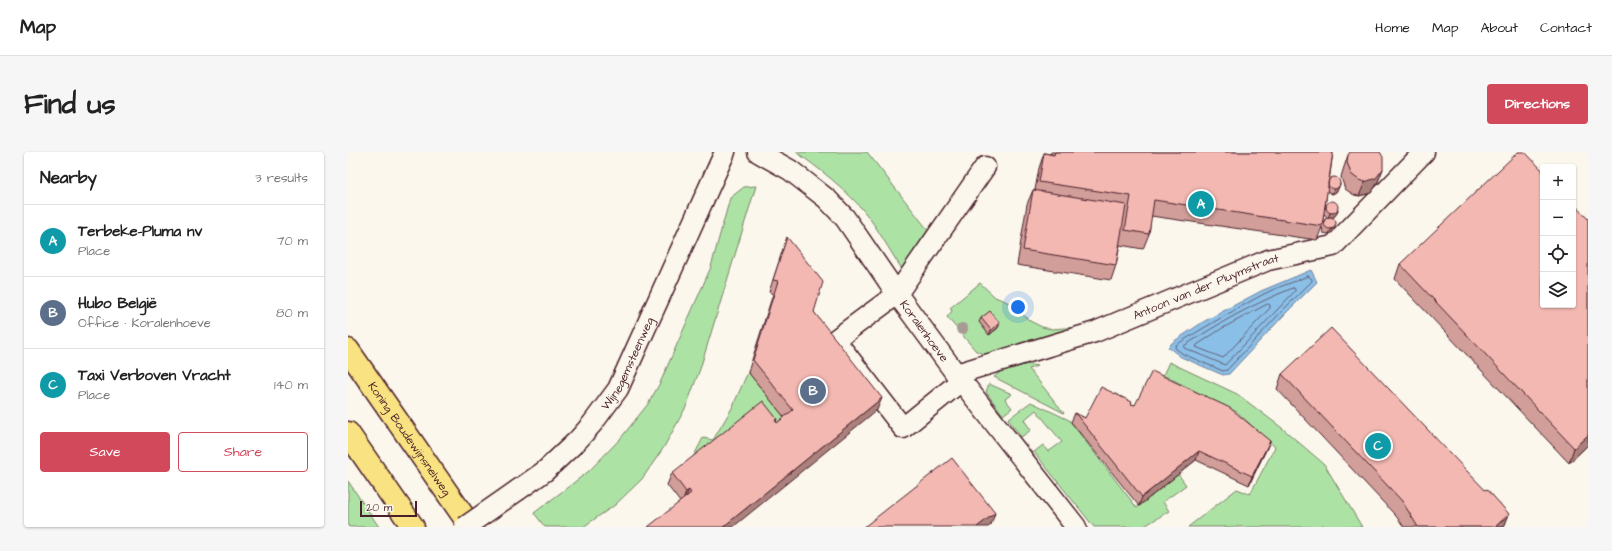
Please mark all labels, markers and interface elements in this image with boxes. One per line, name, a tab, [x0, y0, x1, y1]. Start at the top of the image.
text: Map	[20, 14, 56, 41]
text: Home	[1375, 18, 1410, 38]
text: Map	[1432, 18, 1458, 38]
text: About	[1480, 18, 1518, 38]
text: Contact	[1540, 18, 1592, 38]
button: Directions	[1487, 84, 1588, 124]
text: Find us	[24, 85, 115, 124]
map controls	[1540, 164, 1576, 308]
button: +	[1540, 164, 1576, 200]
text: Nearby	[40, 166, 97, 190]
text: 3 results	[255, 169, 308, 187]
pin: A	[1188, 189, 1214, 219]
button: −	[1540, 200, 1576, 236]
text: Terbeke-Pluma nv	[78, 221, 202, 242]
text: A	[49, 232, 57, 250]
text: 70 m	[276, 232, 308, 250]
button: locate	[1540, 236, 1576, 272]
text: Place	[78, 242, 110, 260]
street label: Antoon van der Pluymstraat	[1130, 250, 1280, 324]
button: layers	[1540, 272, 1576, 308]
text: Hubo België	[78, 293, 157, 314]
street label: Koralenhoeve	[895, 297, 953, 366]
your location	[1008, 297, 1028, 317]
text: B	[48, 304, 58, 322]
text: 80 m	[276, 304, 308, 322]
text: Office · Koralenhoeve	[78, 314, 211, 332]
street label: Wijnegemsteenweg	[597, 315, 659, 414]
text: Taxi Verboven Vracht	[78, 365, 231, 386]
text: C	[48, 376, 58, 394]
text: 140 m	[274, 376, 308, 394]
pin: B	[800, 376, 826, 406]
street label: Koning Boudewijnsnelweg	[364, 379, 455, 500]
text: Place	[78, 386, 110, 404]
pin: C	[1365, 431, 1391, 461]
button: Save	[40, 432, 170, 472]
button: Share	[178, 432, 308, 472]
scale bar	[360, 499, 417, 518]
text: 20 m	[366, 500, 392, 515]

